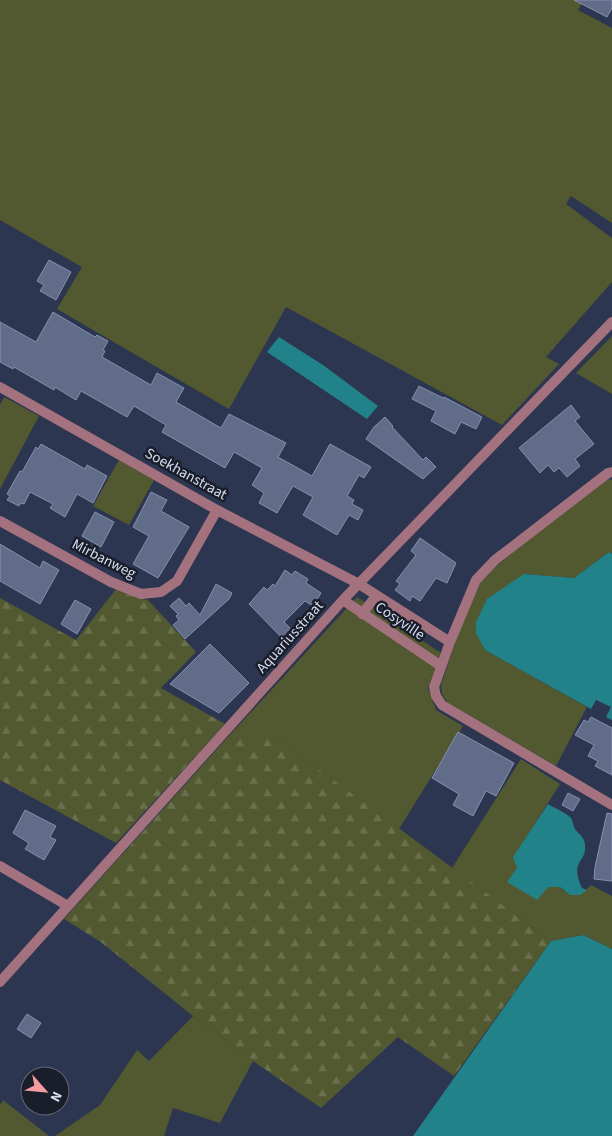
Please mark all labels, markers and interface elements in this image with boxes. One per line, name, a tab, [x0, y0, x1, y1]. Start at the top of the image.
street label: Soekhanstraat	[141, 443, 231, 505]
street label: Mirbanweg	[68, 534, 140, 584]
street label: Aquariusstraat	[252, 596, 328, 678]
street label: Cosyville	[371, 597, 429, 645]
north arrow	[20, 1066, 70, 1116]
text: N	[45, 1088, 67, 1105]

